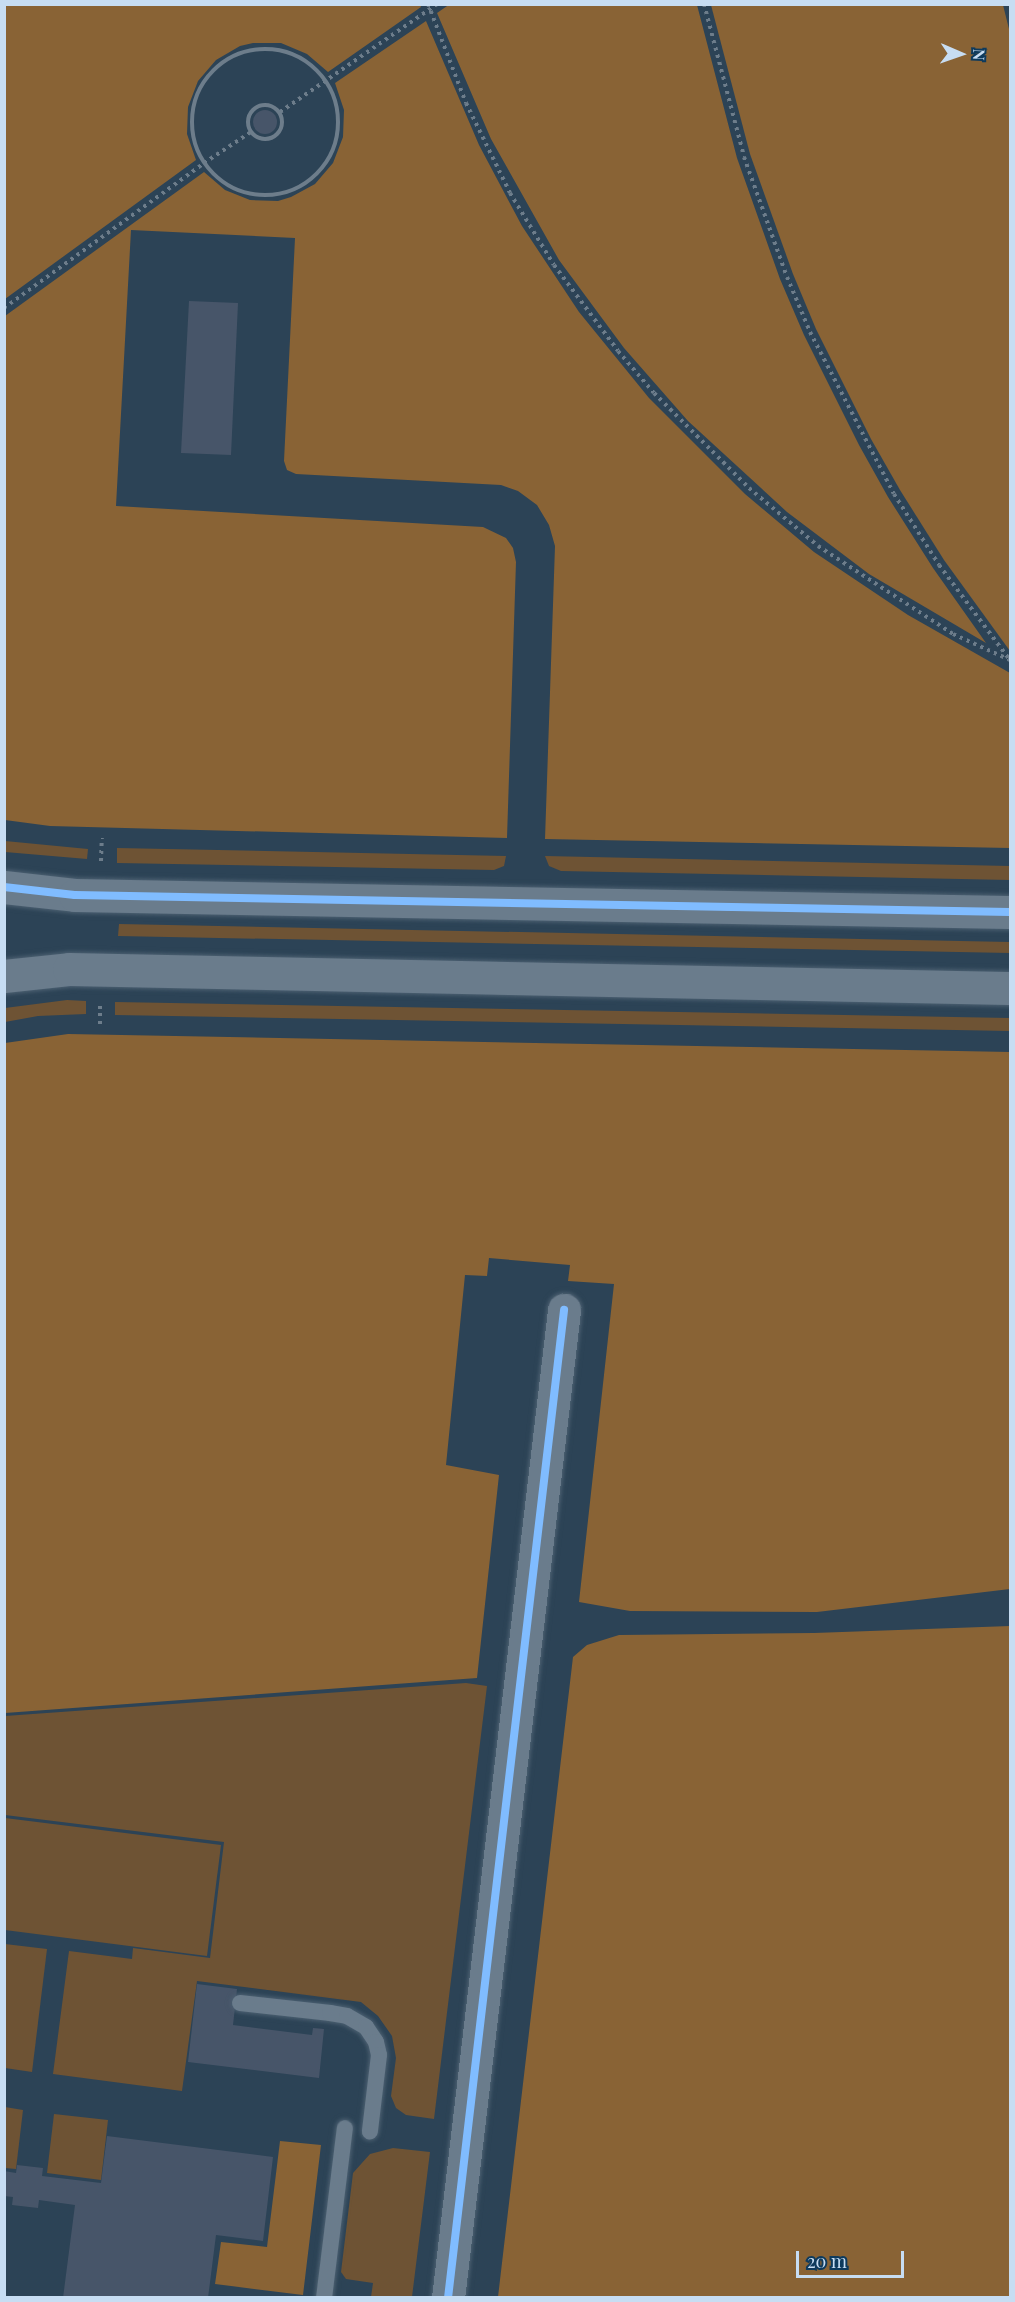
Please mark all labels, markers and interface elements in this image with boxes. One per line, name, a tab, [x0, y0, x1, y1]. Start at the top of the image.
north arrow	[931, 24, 991, 84]
text: N	[969, 49, 990, 61]
scale bar	[799, 2239, 907, 2277]
text: 20 m	[807, 2249, 847, 2273]

